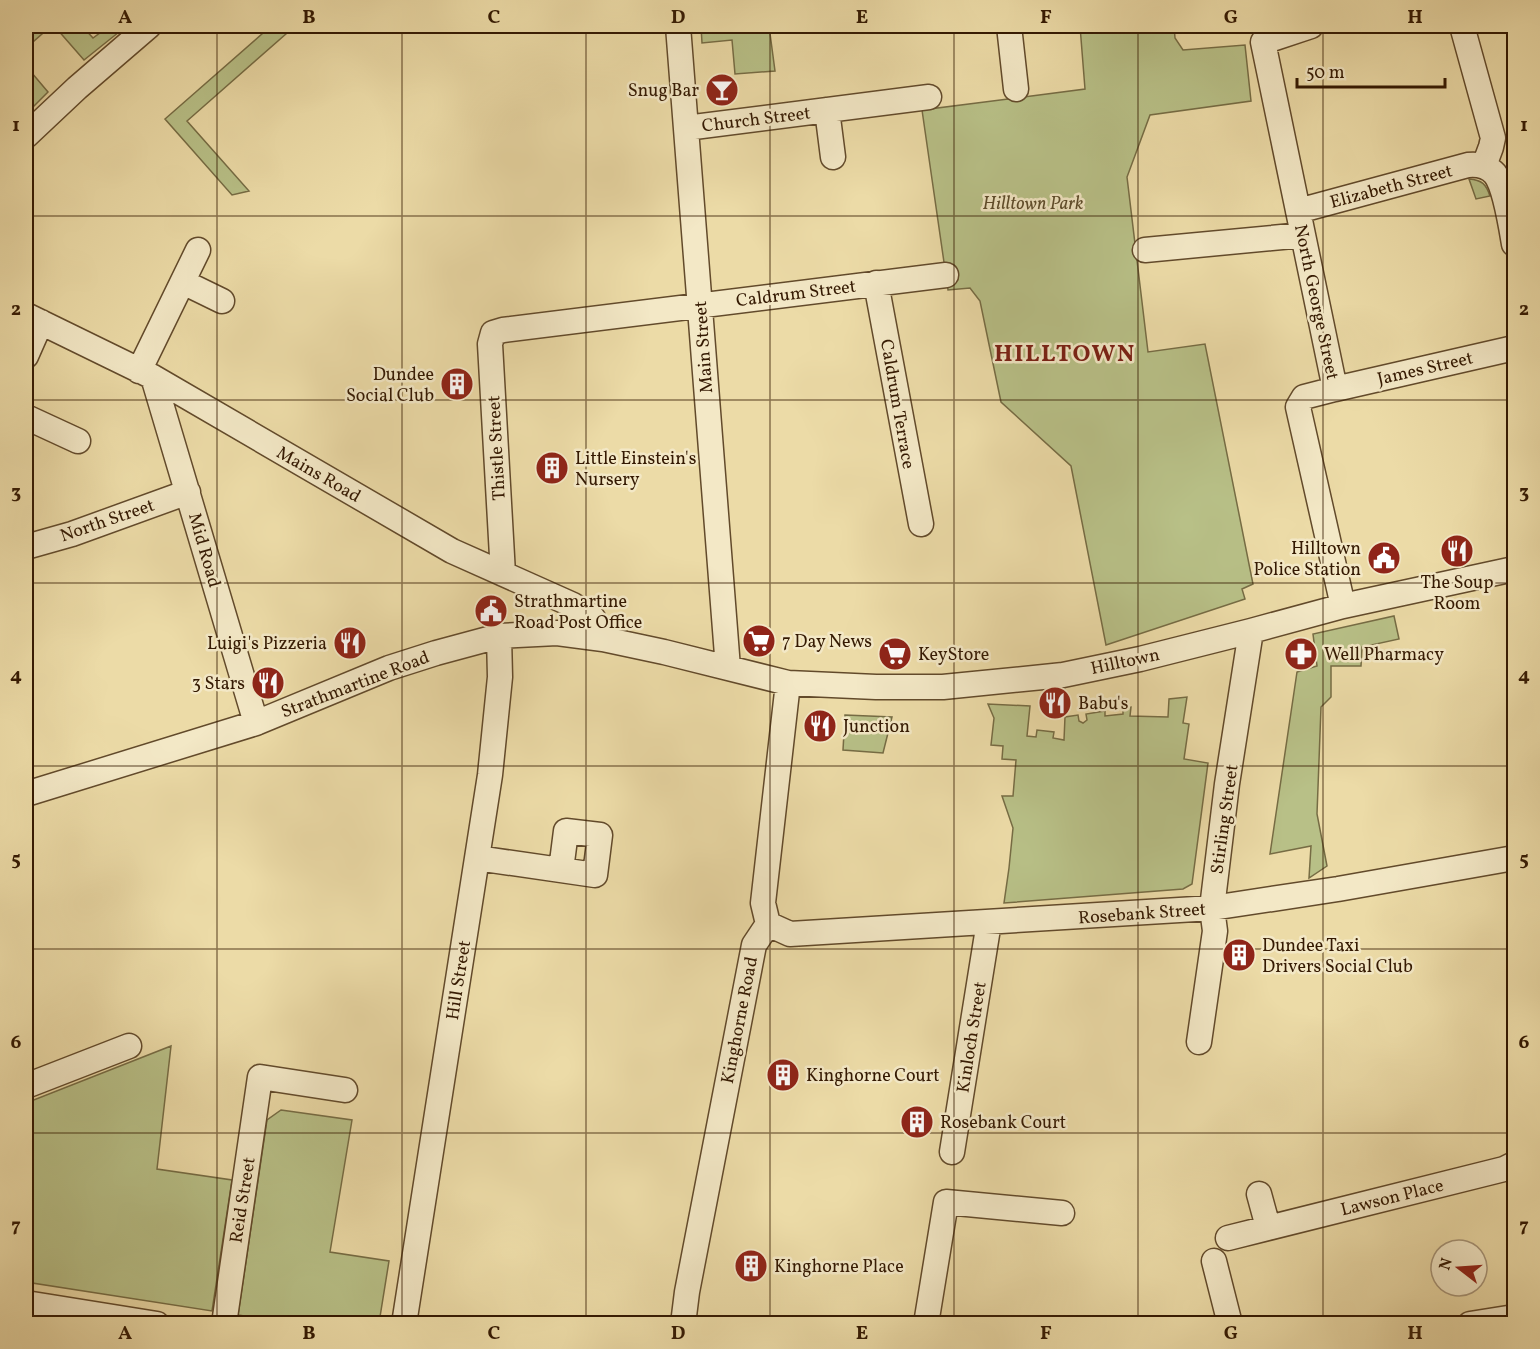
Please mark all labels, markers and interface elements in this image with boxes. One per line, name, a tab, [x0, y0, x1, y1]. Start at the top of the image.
text: A	[118, 4, 132, 32]
text: B	[302, 4, 316, 32]
text: C	[488, 4, 501, 32]
text: D	[671, 4, 685, 32]
text: E	[856, 4, 868, 32]
text: F	[1040, 4, 1052, 32]
text: G	[1224, 4, 1238, 32]
text: H	[1407, 4, 1423, 32]
scale bar	[1297, 51, 1446, 89]
text: 50 m	[1306, 61, 1345, 86]
bar icon: Snug Bar	[704, 72, 740, 108]
place label: Snug Bar	[628, 79, 699, 104]
street label: Church Street	[700, 101, 812, 140]
text: 1	[12, 112, 20, 140]
text: 1	[1520, 112, 1528, 140]
street label: Elizabeth Street	[1327, 159, 1455, 216]
park label: Hilltown Park	[983, 192, 1083, 217]
street label: North George Street	[1287, 222, 1344, 382]
street label: Caldrum Street	[735, 275, 858, 314]
text: 2	[11, 296, 21, 324]
text: 2	[1519, 296, 1529, 324]
street label: Main Street	[689, 300, 720, 394]
street label: Caldrum Terrace	[873, 337, 920, 471]
district label: HILLTOWN	[994, 338, 1136, 372]
street label: James Street	[1375, 346, 1476, 393]
place label: Dundee Social Club	[346, 363, 434, 409]
building icon: Dundee Social Club	[439, 366, 475, 402]
street label: Thistle Street	[482, 395, 513, 501]
street label: Mains Road	[271, 441, 365, 510]
place label: Little Einstein's Nursery	[575, 447, 696, 493]
building icon: Little Einstein's Nursery	[534, 450, 570, 486]
text: 3	[11, 479, 21, 507]
text: 3	[1519, 479, 1529, 507]
street label: North Street	[57, 494, 158, 549]
street label: Mid Road	[181, 510, 226, 591]
restaurant icon: The Soup Room	[1439, 533, 1475, 569]
place label: Hilltown Police Station	[1254, 537, 1361, 583]
public building icon: Hilltown Police Station	[1366, 540, 1402, 576]
place label: The Soup Room	[1420, 571, 1494, 617]
place label: Strathmartine Road Post Office	[514, 590, 642, 636]
public building icon: Strathmartine Road Post Office	[473, 593, 509, 629]
supermarket icon: 7 Day News	[741, 623, 777, 659]
restaurant icon: Luigi's Pizzeria	[332, 625, 368, 661]
place label: 7 Day News	[782, 630, 872, 655]
place label: Luigi's Pizzeria	[207, 632, 327, 657]
supermarket icon: KeyStore	[877, 636, 913, 672]
pharmacy icon: Well Pharmacy	[1283, 636, 1319, 672]
place label: KeyStore	[918, 643, 989, 668]
street label: Hilltown	[1089, 643, 1162, 682]
place label: Well Pharmacy	[1324, 643, 1444, 668]
street label: Strathmartine Road	[278, 646, 433, 725]
text: 4	[10, 662, 22, 690]
text: 4	[1518, 662, 1530, 690]
restaurant icon: 3 Stars	[250, 665, 286, 701]
place label: 3 Stars	[192, 672, 245, 697]
restaurant icon: Babu's	[1037, 685, 1073, 721]
place label: Babu's	[1078, 692, 1128, 717]
restaurant icon: Junction	[802, 708, 838, 744]
place label: Junction	[843, 715, 910, 740]
street label: Stirling Street	[1205, 763, 1246, 876]
text: 5	[11, 846, 21, 874]
text: 5	[1519, 846, 1529, 874]
street label: Rosebank Street	[1077, 898, 1207, 931]
place label: Dundee Taxi Drivers Social Club	[1262, 934, 1413, 980]
building icon: Dundee Taxi Drivers Social Club	[1221, 937, 1257, 973]
street label: Hill Street	[441, 939, 478, 1022]
street label: Kinghorne Road	[716, 955, 765, 1086]
street label: Kinloch Street	[951, 980, 994, 1095]
text: 6	[11, 1029, 22, 1057]
text: 6	[1519, 1029, 1530, 1057]
building icon: Kinghorne Court	[765, 1057, 801, 1093]
place label: Kinghorne Court	[806, 1064, 940, 1089]
building icon: Rosebank Court	[899, 1104, 935, 1140]
place label: Rosebank Court	[940, 1111, 1066, 1136]
street label: Reid Street	[224, 1155, 263, 1245]
street label: Lawson Place	[1338, 1174, 1447, 1223]
text: 7	[11, 1212, 21, 1240]
text: 7	[1519, 1212, 1529, 1240]
north arrow	[1429, 1238, 1489, 1298]
building icon: Kinghorne Place	[733, 1248, 769, 1284]
place label: Kinghorne Place	[774, 1255, 904, 1280]
text: N	[1434, 1255, 1459, 1273]
text: A	[118, 1320, 132, 1348]
text: B	[302, 1320, 316, 1348]
text: C	[488, 1320, 501, 1348]
text: D	[671, 1320, 685, 1348]
text: E	[856, 1320, 868, 1348]
text: F	[1040, 1320, 1052, 1348]
text: G	[1224, 1320, 1238, 1348]
text: H	[1407, 1320, 1423, 1348]

